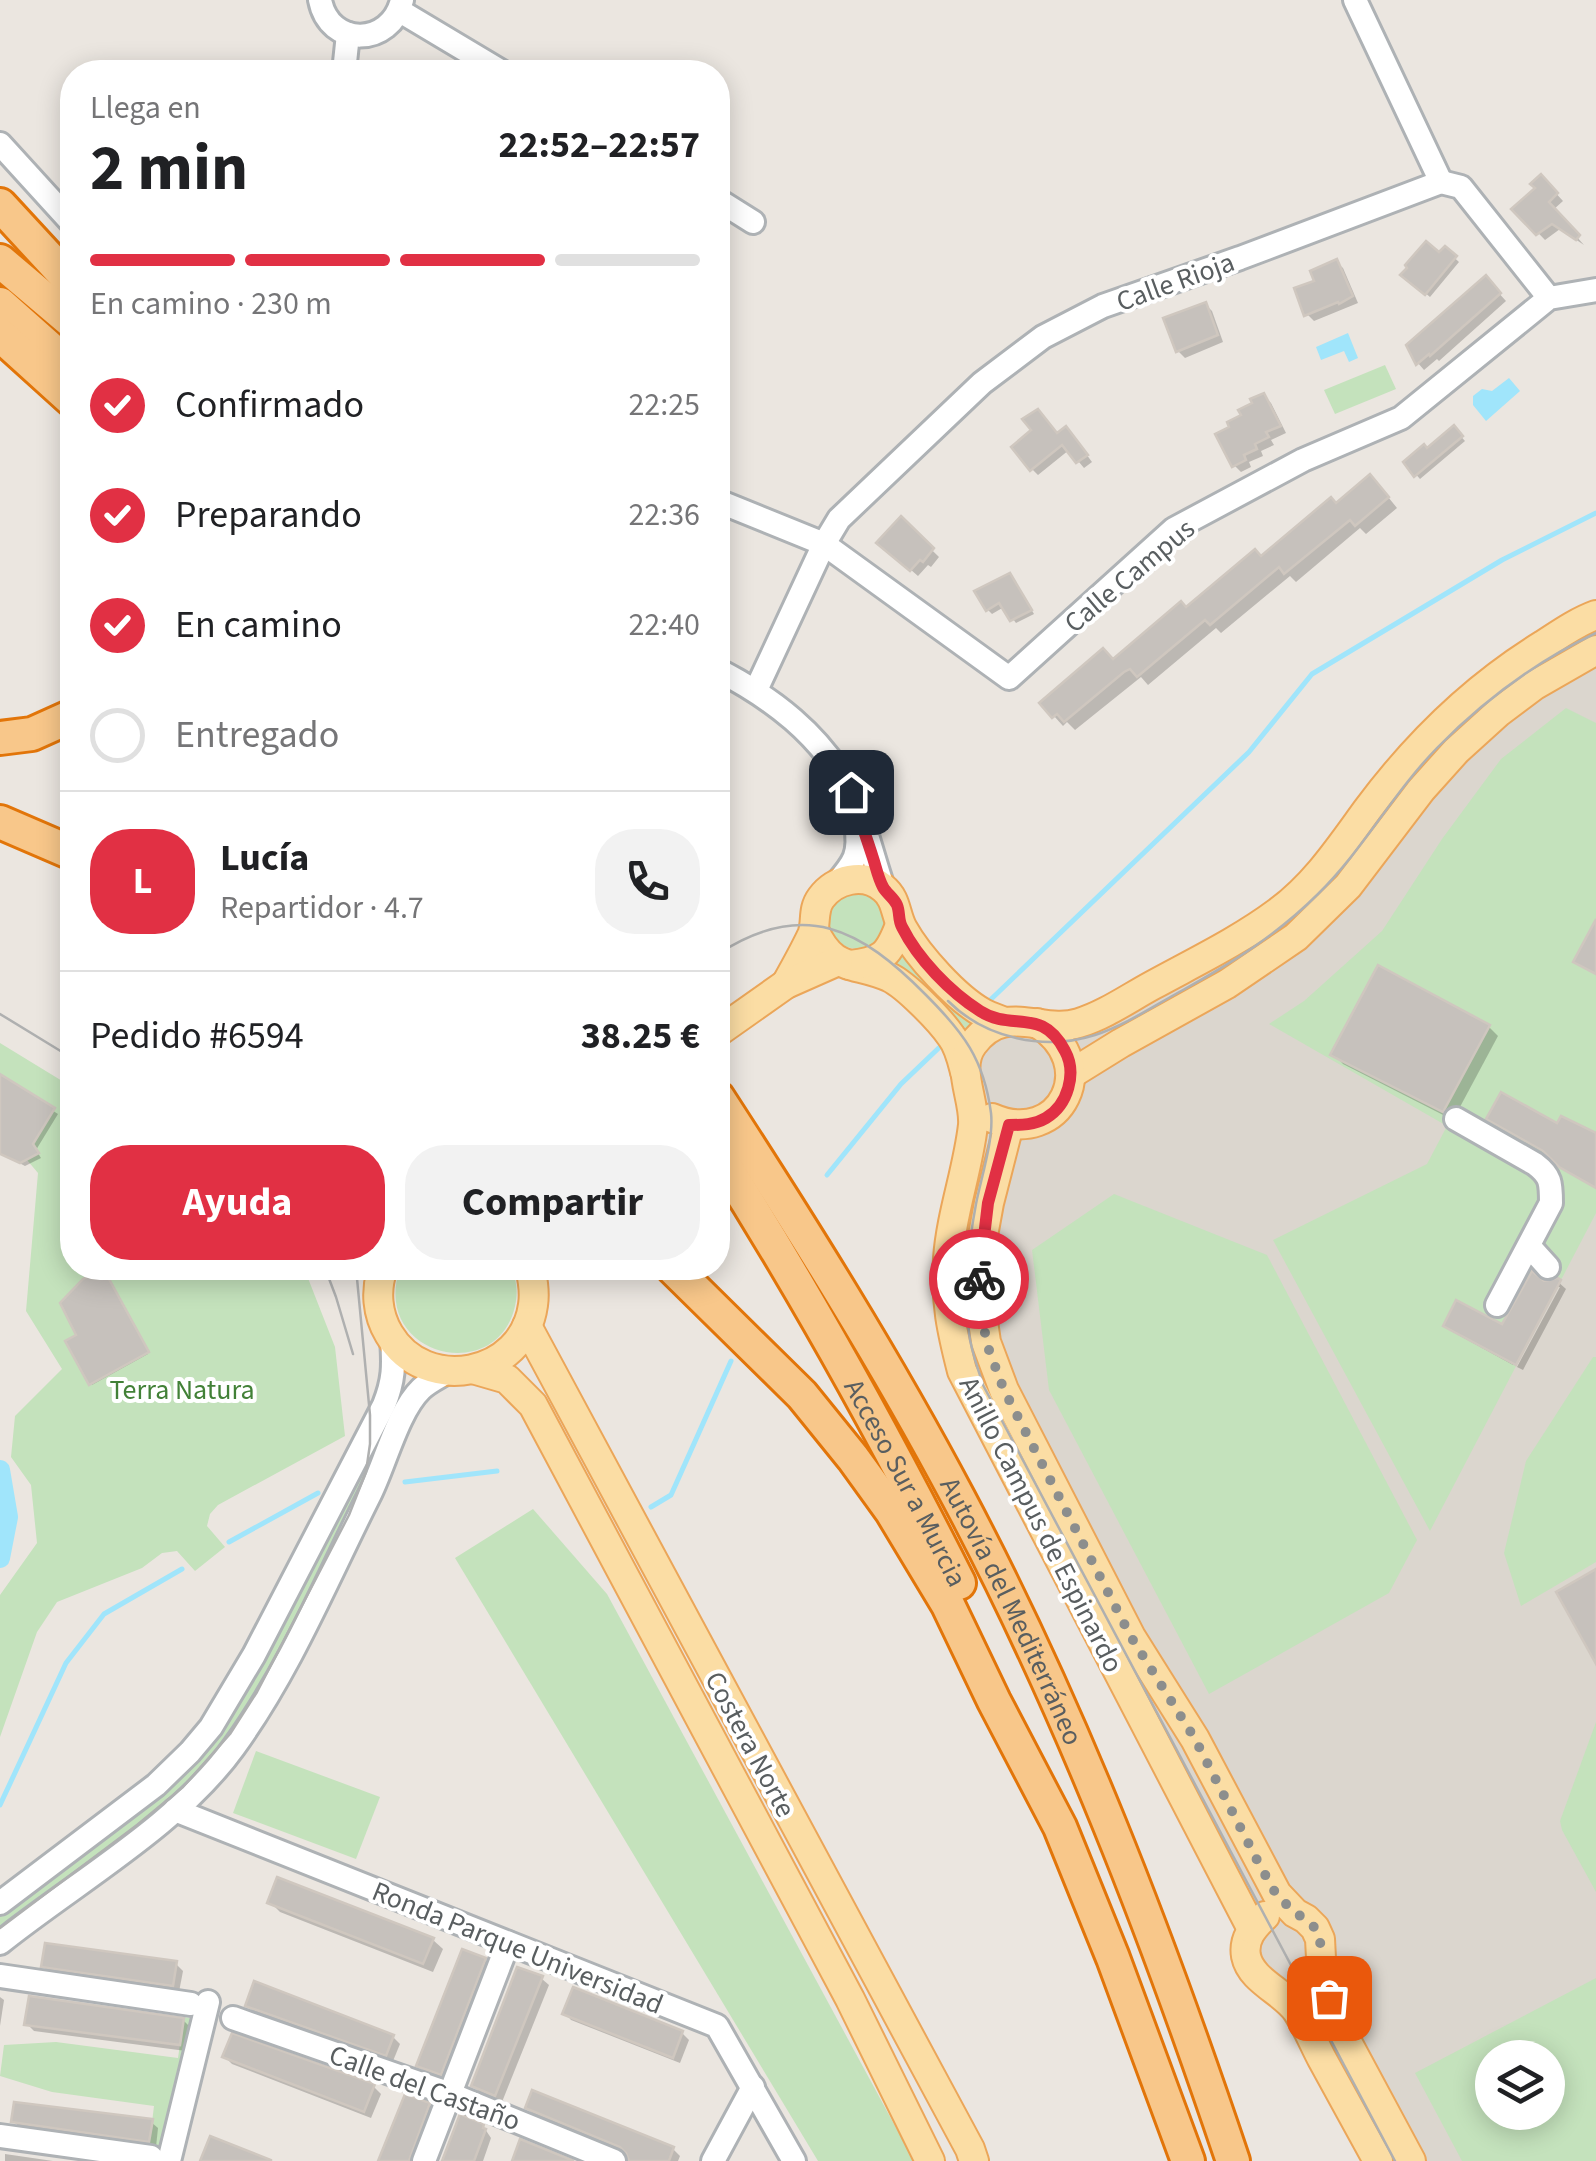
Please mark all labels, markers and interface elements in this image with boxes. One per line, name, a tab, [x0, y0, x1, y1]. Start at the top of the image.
text: Llega en	[90, 85, 201, 131]
text: 22:52–22:57	[498, 118, 700, 172]
text: 2 min	[90, 122, 248, 215]
street label: Calle Rioja	[1111, 242, 1240, 322]
text: En camino · 230 m	[90, 281, 332, 327]
icon: check	[90, 378, 145, 433]
text: Confirmado	[175, 378, 364, 432]
text: 22:25	[628, 382, 700, 428]
icon: check	[90, 488, 145, 543]
text: Preparando	[175, 488, 362, 542]
text: 22:36	[628, 492, 700, 538]
street label: Calle Campus	[1056, 509, 1204, 642]
icon: check	[90, 598, 145, 653]
text: En camino	[175, 598, 342, 652]
text: 22:40	[628, 602, 700, 648]
text: Entregado	[175, 708, 339, 762]
pin	[809, 750, 894, 835]
icon: home	[824, 765, 879, 820]
button: phone	[595, 829, 700, 934]
text: Lucía	[220, 831, 309, 885]
text: L	[133, 854, 152, 908]
text: Repartidor · 4.7	[220, 885, 424, 931]
text: Pedido #6594	[90, 1009, 304, 1063]
text: 38.25 €	[581, 1009, 700, 1063]
button: Ayuda	[90, 1145, 385, 1260]
button: Compartir	[405, 1145, 700, 1260]
courier	[929, 1229, 1029, 1329]
icon: bike	[952, 1252, 1007, 1307]
park label: Terra Natura	[109, 1370, 255, 1410]
street label: Anillo Campus de Espinardo	[949, 1370, 1133, 1679]
street label: Acceso Sur a Murcia	[834, 1372, 977, 1594]
street label: Autovía del Mediterráneo	[930, 1470, 1093, 1752]
street label: Costera Norte	[695, 1664, 805, 1824]
street label: Ronda Parque Universidad	[366, 1871, 669, 2025]
pin	[1287, 1956, 1372, 2041]
icon: bag	[1302, 1971, 1357, 2026]
street label: Calle del Castaño	[323, 2035, 526, 2141]
map controls	[1475, 2040, 1565, 2130]
button: layers	[1475, 2040, 1565, 2130]

